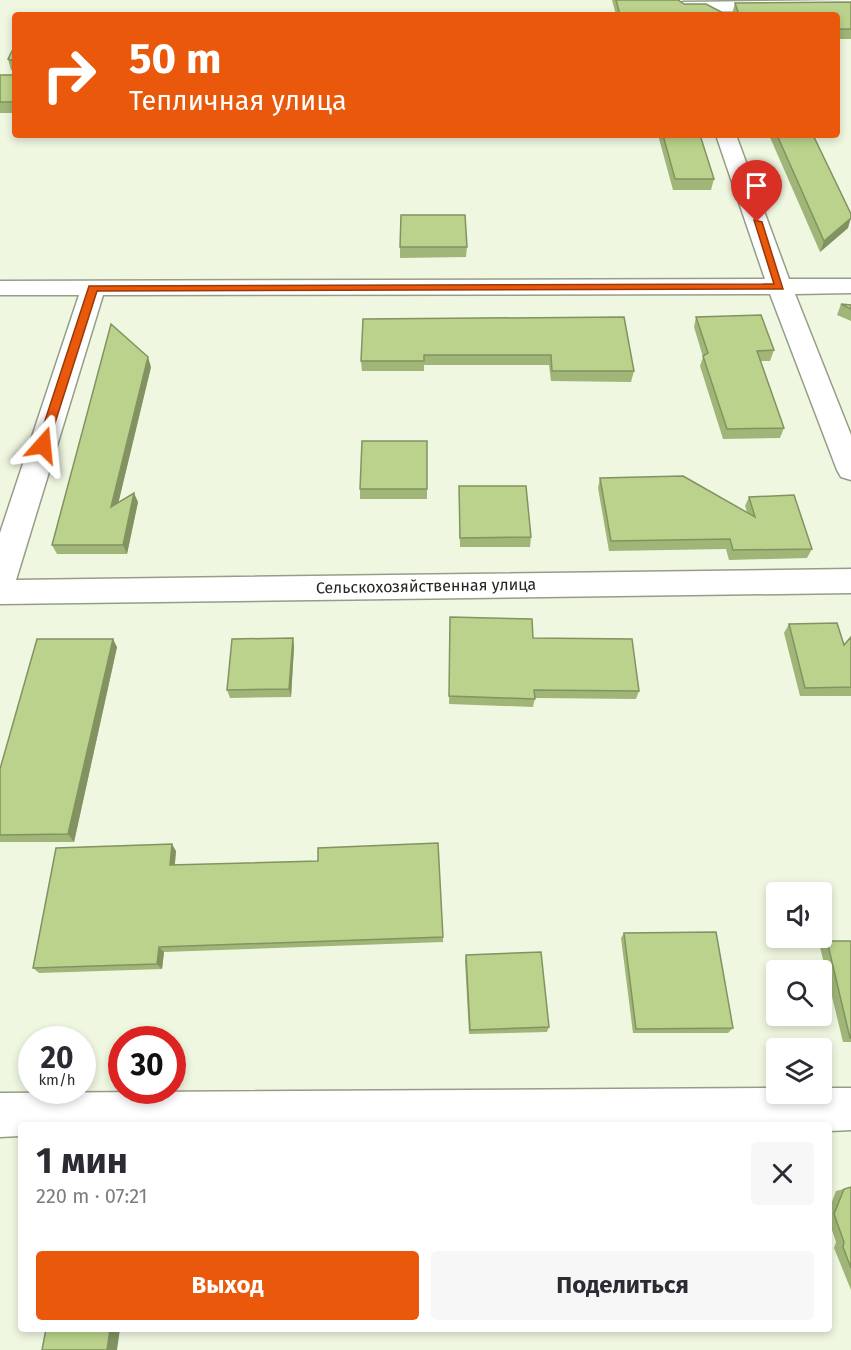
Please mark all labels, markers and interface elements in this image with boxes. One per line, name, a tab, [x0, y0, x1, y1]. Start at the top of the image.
text: 50 m	[129, 34, 222, 84]
icon: right	[30, 36, 108, 114]
text: Тепличная улица	[129, 85, 347, 117]
pin	[731, 160, 782, 222]
icon: arrive	[740, 169, 773, 202]
position arrow	[11, 413, 75, 477]
street label: Сельскохозяйственная улица	[316, 575, 536, 597]
map controls	[766, 882, 832, 1104]
button: sound	[766, 882, 832, 948]
button: search	[766, 960, 832, 1026]
speed limit sign: 30	[108, 1026, 186, 1104]
button: layers	[766, 1038, 832, 1104]
text: 20	[40, 1040, 74, 1076]
text: km/h	[38, 1071, 76, 1089]
text: 1 мин	[36, 1139, 128, 1183]
button: close	[751, 1142, 814, 1205]
text: 220 m · 07:21	[36, 1184, 147, 1208]
button: Выход	[36, 1251, 419, 1320]
button: Поделиться	[431, 1251, 814, 1320]

